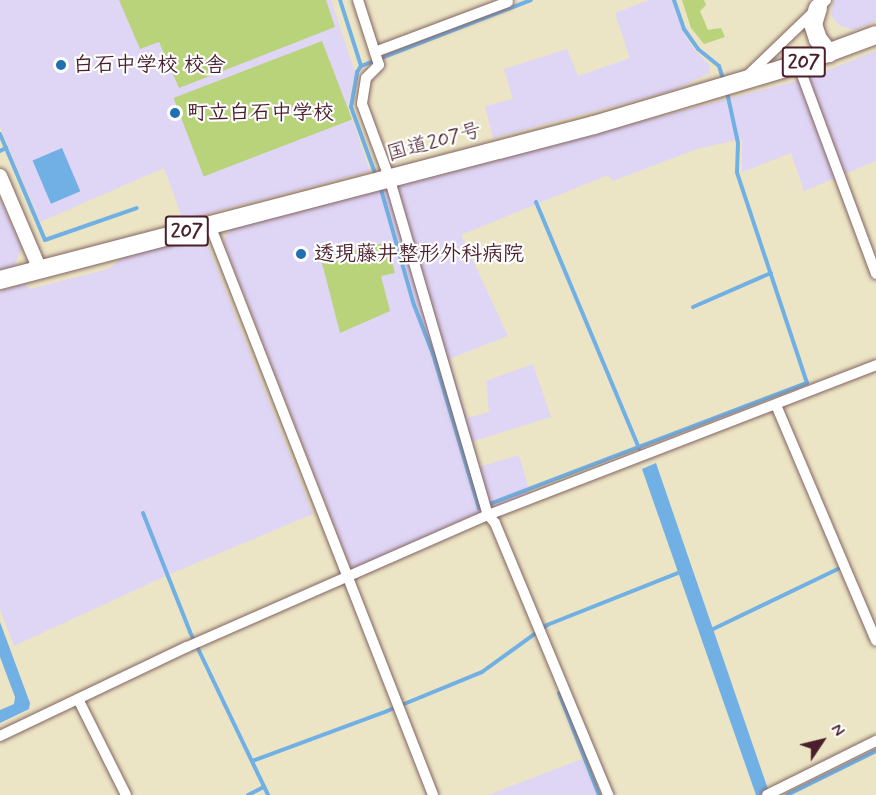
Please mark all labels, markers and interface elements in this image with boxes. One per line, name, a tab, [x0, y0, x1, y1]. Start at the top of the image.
road number: 207	[782, 45, 826, 79]
place label: 白石中学校 校舎	[73, 52, 226, 78]
marker: 白石中学校 校舎	[54, 58, 68, 72]
place label: 町立白石中学校	[187, 100, 334, 126]
marker: 町立白石中学校	[168, 106, 182, 120]
street label: 国道207号	[384, 117, 484, 167]
road number: 207	[164, 214, 210, 248]
place label: 透現藤井整形外科病院	[314, 241, 524, 267]
marker: 透現藤井整形外科病院	[292, 245, 310, 263]
north arrow	[792, 711, 852, 771]
text: N	[825, 720, 849, 741]

